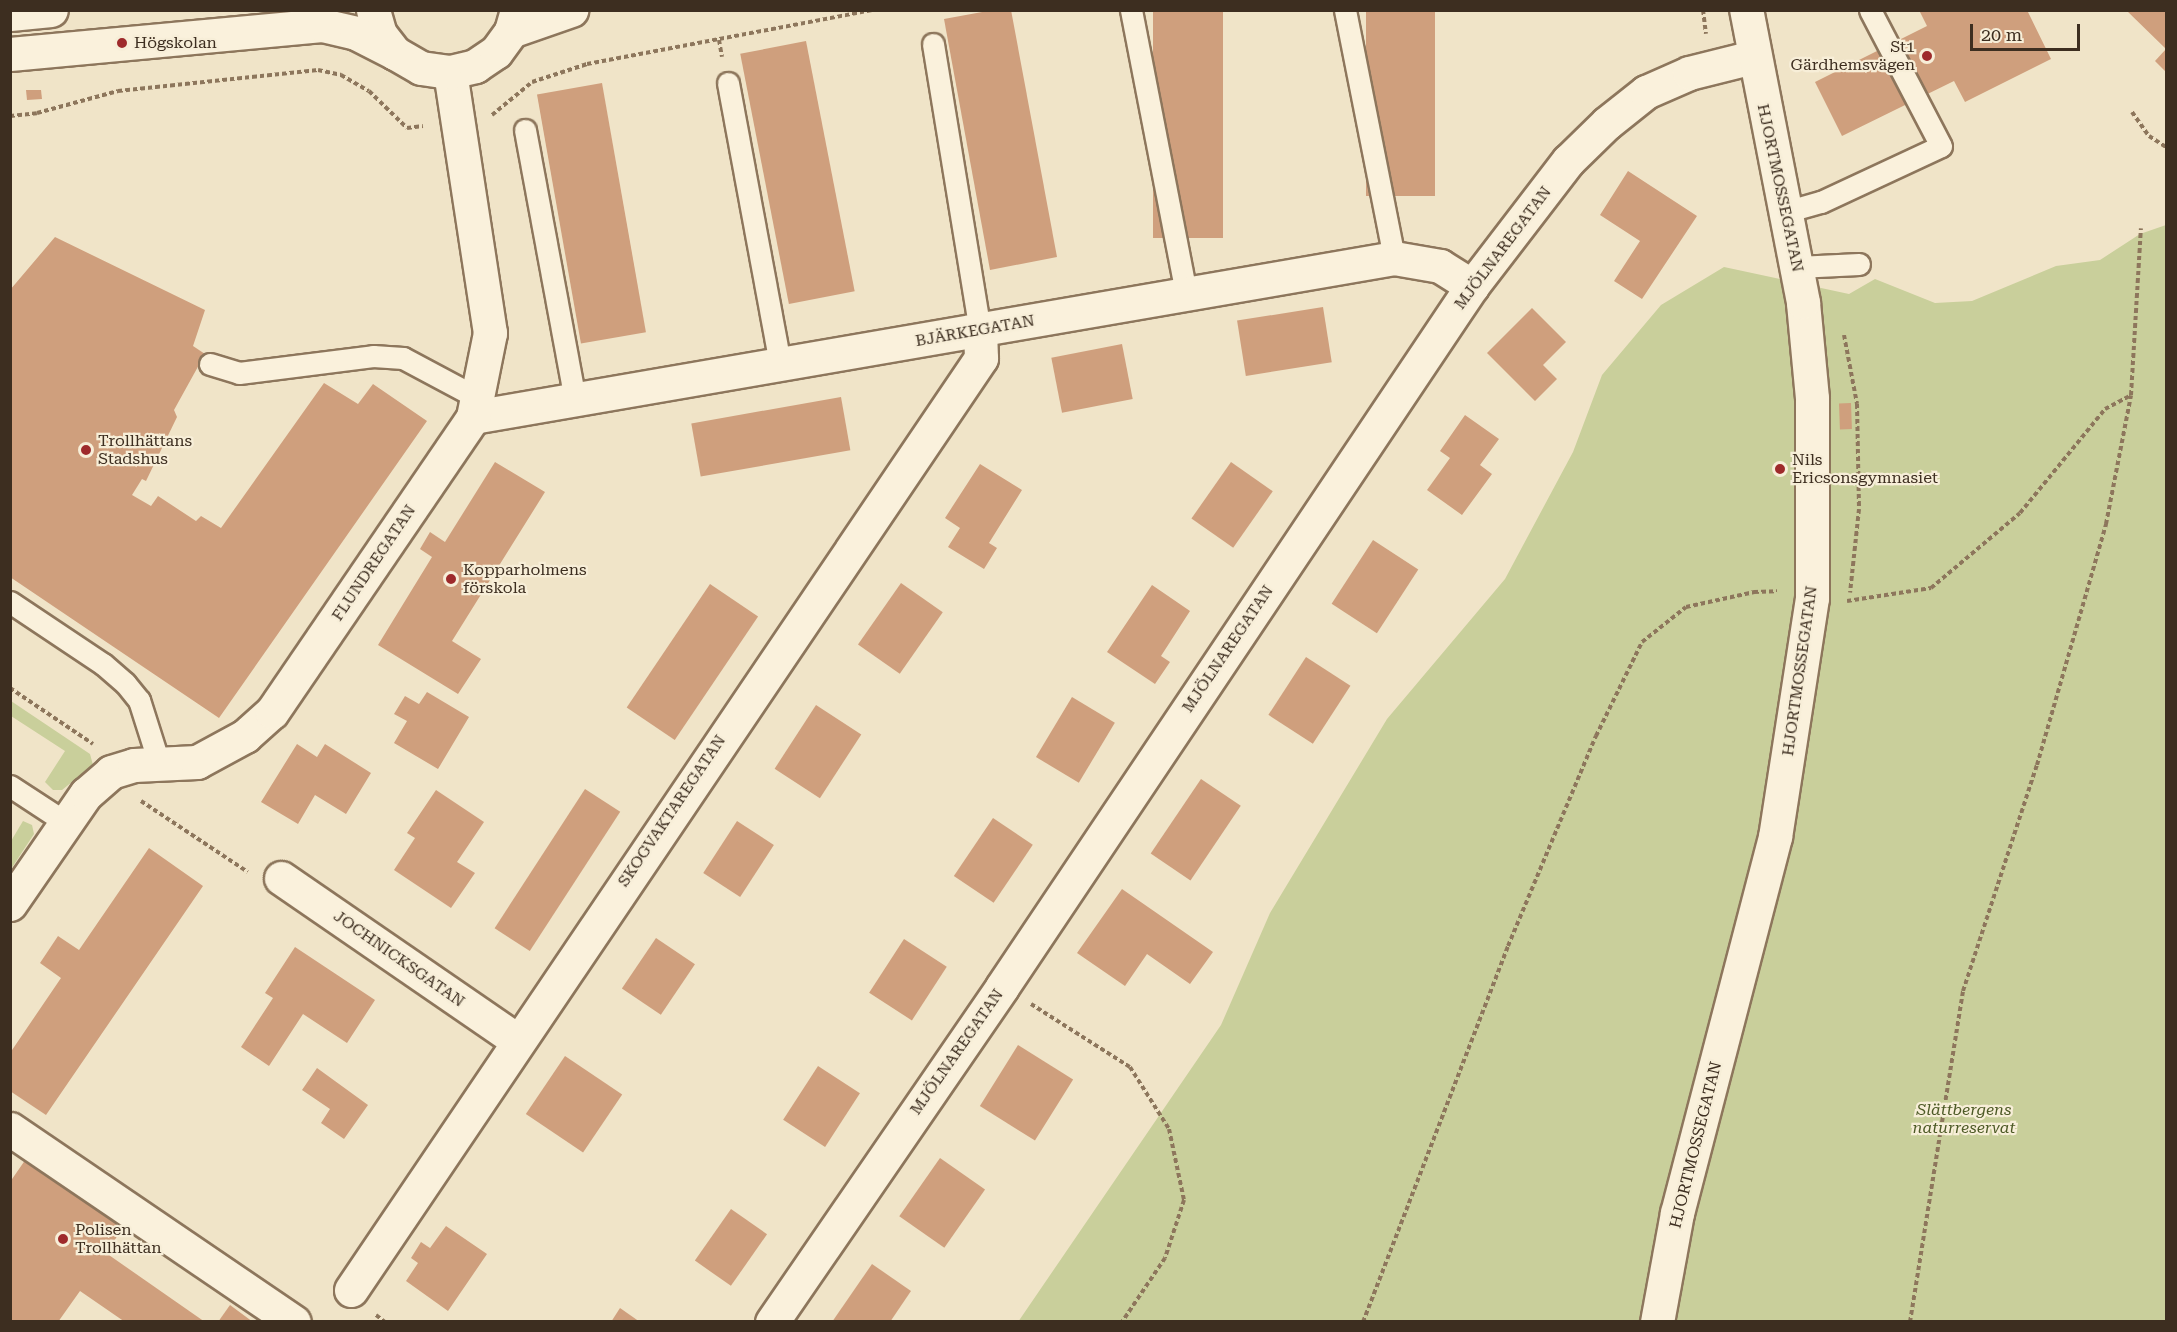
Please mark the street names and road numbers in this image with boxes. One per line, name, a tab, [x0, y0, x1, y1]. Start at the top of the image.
street label: HJORTMOSSEGATAN	[1753, 102, 1807, 274]
street label: MJÖLNAREGATAN	[1450, 183, 1556, 313]
street label: BJÄRKEGATAN	[914, 311, 1036, 351]
street label: FLUNDREGATAN	[328, 501, 420, 625]
street label: MJÖLNAREGATAN	[1178, 582, 1278, 716]
street label: HJORTMOSSEGATAN	[1779, 585, 1821, 757]
street label: SKOGVAKTAREGATAN	[614, 732, 730, 890]
street label: JOCHNICKSGATAN	[330, 907, 468, 1011]
street label: MJÖLNAREGATAN	[906, 985, 1008, 1119]
street label: HJORTMOSSEGATAN	[1666, 1060, 1726, 1230]

